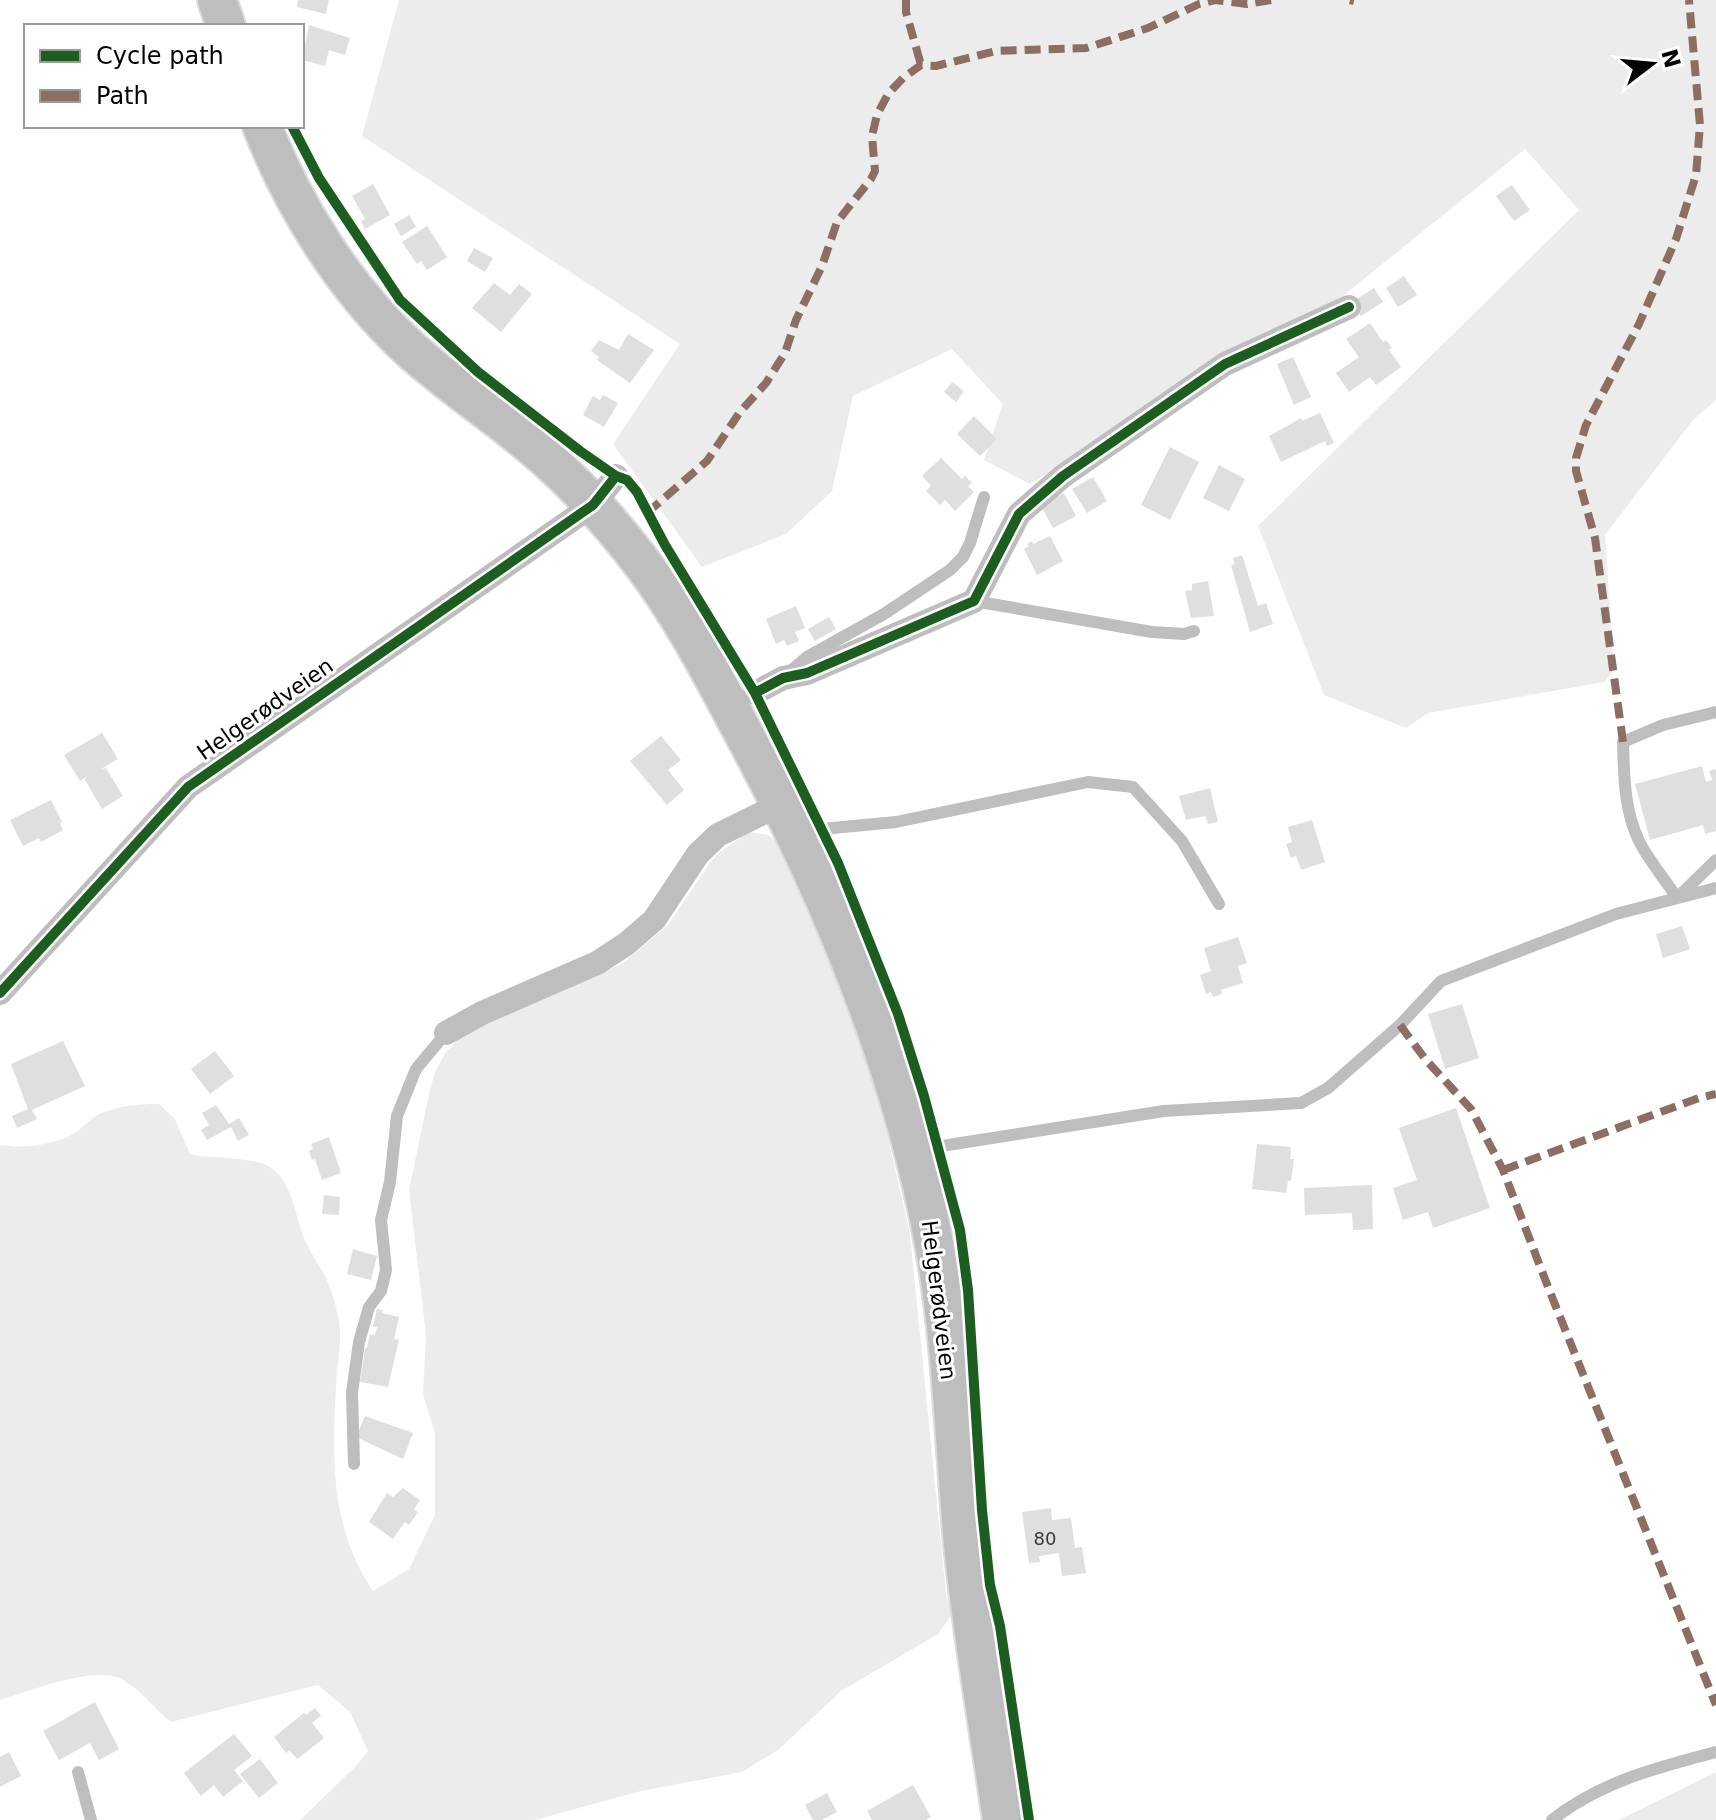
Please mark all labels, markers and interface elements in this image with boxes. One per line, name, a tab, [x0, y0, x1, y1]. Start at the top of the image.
legend	[24, 24, 304, 128]
north arrow	[1612, 24, 1692, 104]
text: Cycle path	[96, 42, 224, 70]
text: N	[1656, 46, 1685, 71]
text: Path	[96, 82, 149, 110]
street label: Helgerødveien	[192, 653, 338, 765]
street label: Helgerødveien	[917, 1219, 961, 1381]
house number: 80	[1034, 1528, 1056, 1549]

